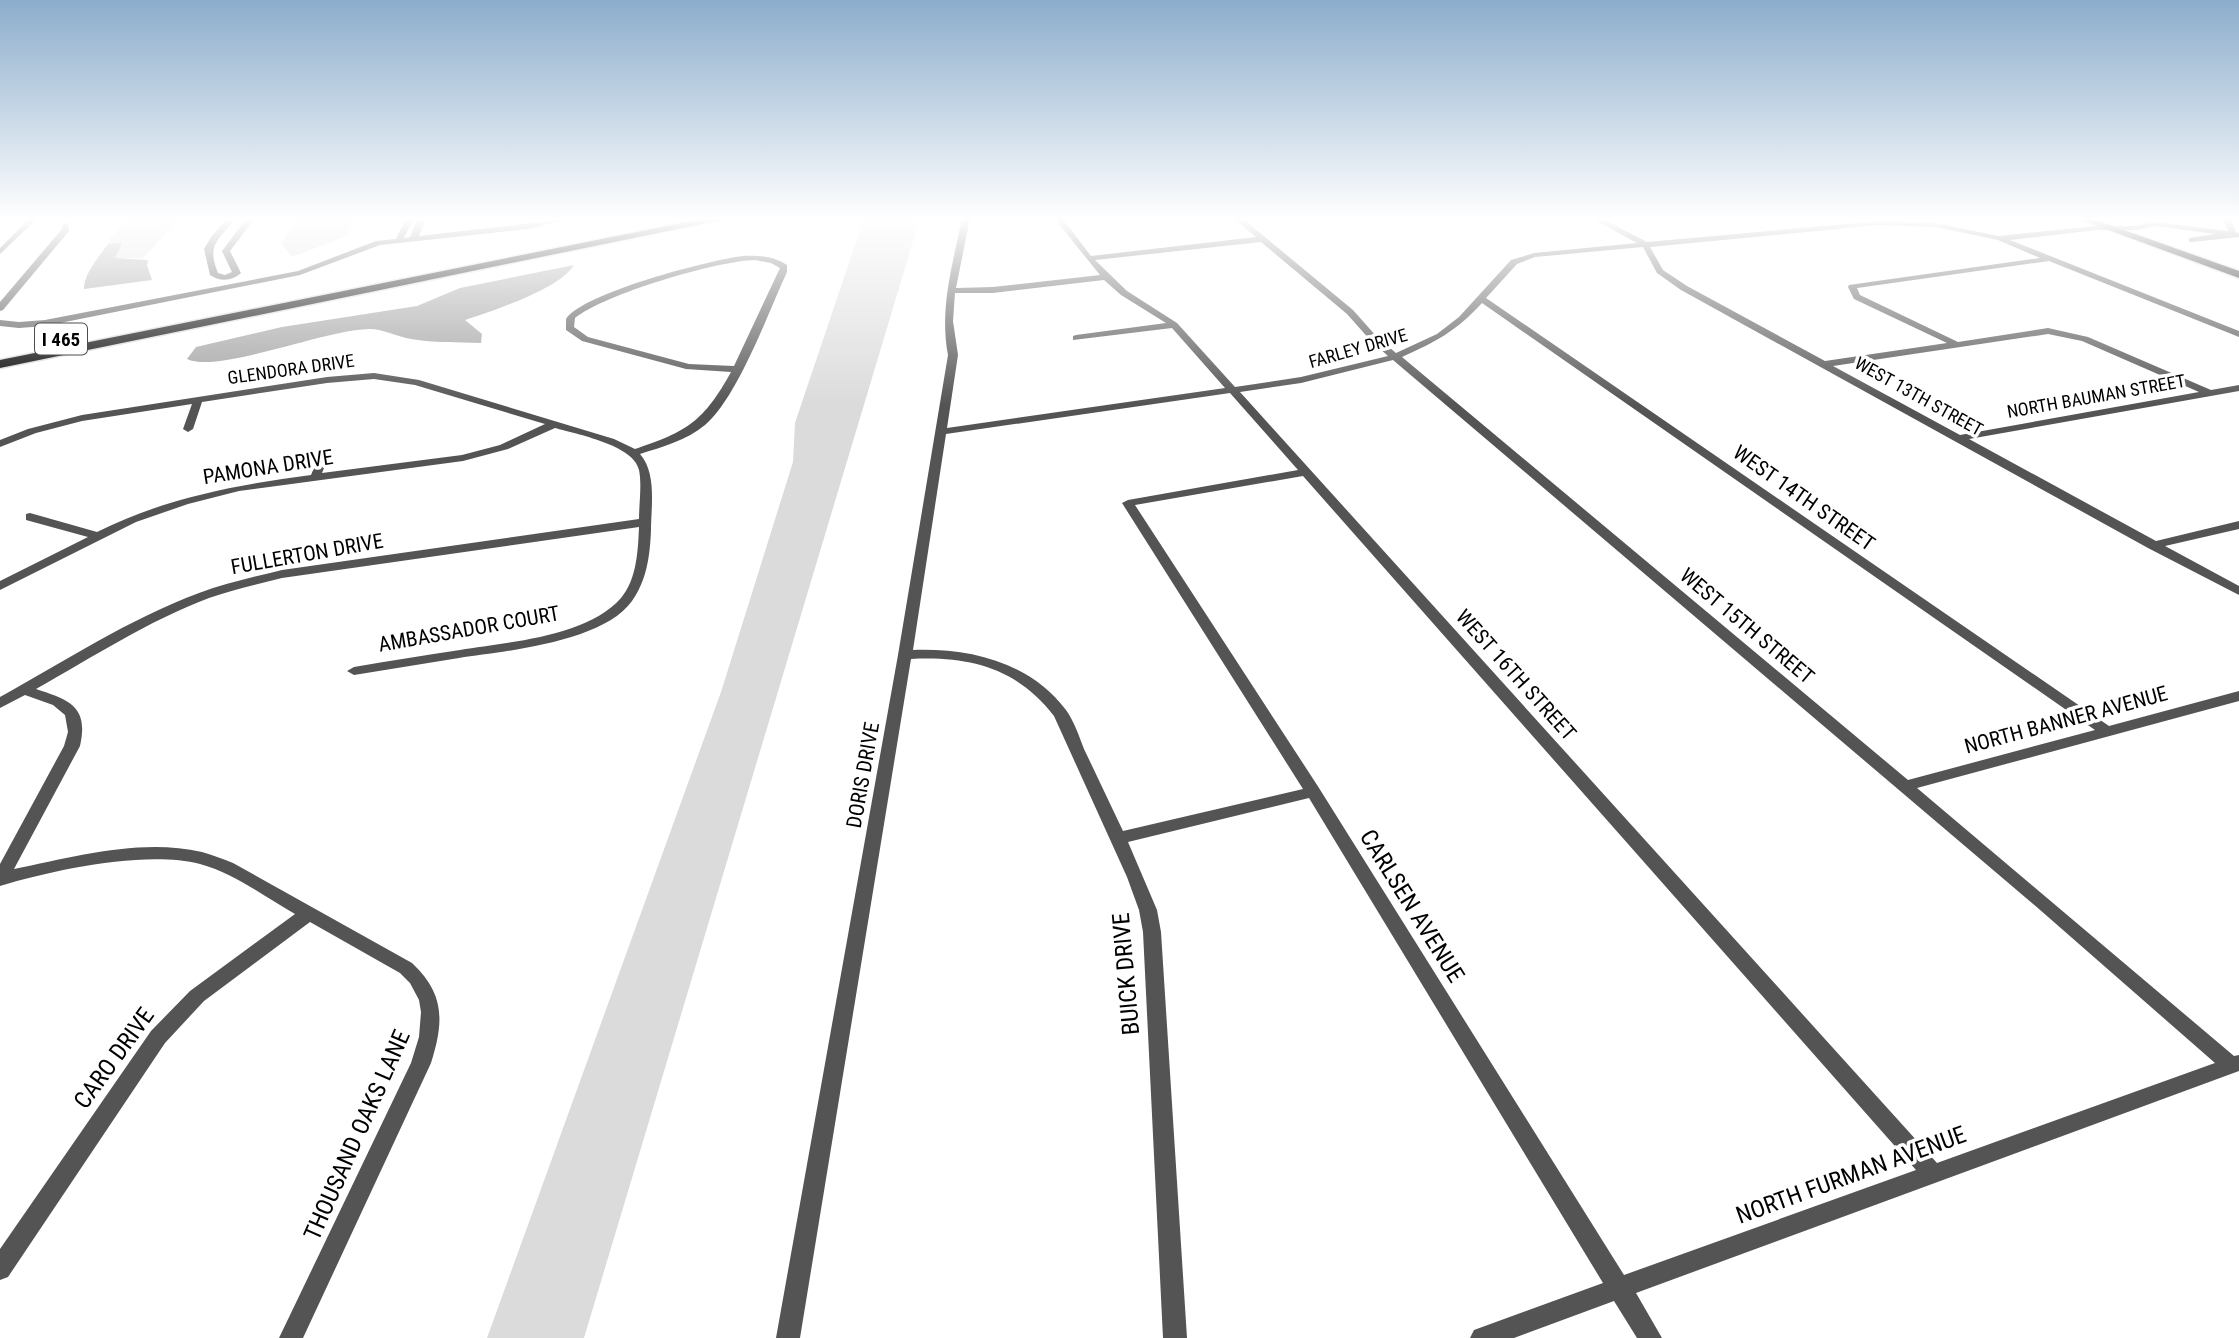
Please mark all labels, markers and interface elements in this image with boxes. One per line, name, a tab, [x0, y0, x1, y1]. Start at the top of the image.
road number: I 465	[35, 324, 87, 354]
street label: FARLEY DRIVE	[1306, 324, 1410, 372]
street label: GLENDORA DRIVE	[226, 350, 356, 388]
street label: WEST 13TH STREET	[1851, 352, 1987, 440]
street label: NORTH BAUMAN STREET	[2005, 370, 2187, 422]
street label: WEST 14TH STREET	[1729, 440, 1879, 556]
street label: PAMONA DRIVE	[201, 445, 335, 489]
street label: FULLERTON DRIVE	[229, 529, 385, 579]
street label: WEST 15TH STREET	[1675, 563, 1819, 689]
street label: AMBASSADOR COURT	[377, 601, 562, 657]
street label: WEST 16TH STREET	[1451, 605, 1581, 745]
street label: NORTH BANNER AVENUE	[1962, 681, 2170, 759]
street label: DORIS DRIVE	[842, 720, 884, 830]
street label: CARLSEN AVENUE	[1354, 824, 1470, 988]
street label: BUICK DRIVE	[1107, 912, 1145, 1036]
street label: CARO DRIVE	[68, 1002, 160, 1114]
street label: THOUSAND OAKS LANE	[298, 1026, 416, 1244]
street label: NORTH FURMAN AVENUE	[1732, 1120, 1970, 1230]

